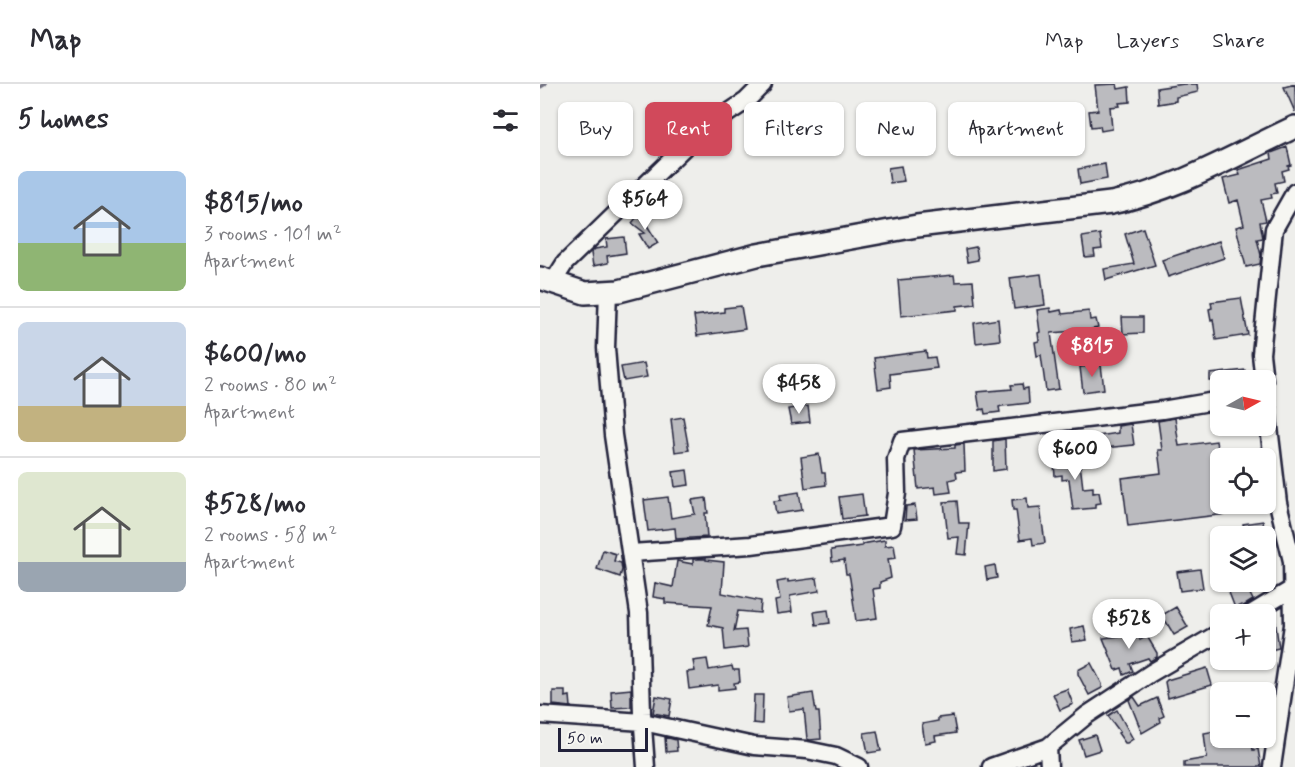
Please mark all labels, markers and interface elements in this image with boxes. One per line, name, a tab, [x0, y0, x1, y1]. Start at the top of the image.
text: Map	[30, 23, 81, 60]
text: Map	[1045, 27, 1083, 55]
text: Layers	[1116, 27, 1179, 55]
text: Share	[1212, 27, 1265, 55]
chip: Buy	[558, 102, 633, 156]
chip: Rent	[645, 102, 732, 156]
chip: Filters	[744, 102, 844, 156]
chip: New	[856, 102, 936, 156]
chip: Apartment	[948, 102, 1085, 156]
text: 5 homes	[18, 103, 109, 137]
icon: filters	[489, 104, 522, 137]
pin: $564	[609, 180, 681, 231]
text: $564	[622, 186, 668, 213]
text: $815/mo	[204, 187, 303, 221]
icon: home	[66, 195, 138, 267]
text: 3 rooms · 101 m²	[204, 221, 342, 248]
text: Apartment	[204, 248, 295, 275]
pin: $815	[1056, 327, 1128, 378]
text: $815	[1071, 333, 1113, 360]
text: $600/mo	[204, 338, 306, 372]
icon: home	[66, 346, 138, 418]
pin: $458	[763, 364, 835, 415]
text: $458	[777, 370, 821, 397]
north arrow	[1210, 370, 1276, 436]
map controls	[1210, 370, 1276, 748]
text: 2 rooms · 80 m²	[204, 372, 337, 399]
text: Apartment	[204, 399, 295, 426]
pin: $600	[1039, 430, 1111, 481]
text: $600	[1052, 436, 1098, 463]
button: locate	[1210, 448, 1276, 514]
text: $528/mo	[204, 488, 306, 522]
icon: home	[66, 496, 138, 568]
text: 2 rooms · 58 m²	[204, 522, 337, 549]
button: layers	[1210, 526, 1276, 592]
text: Apartment	[204, 549, 295, 576]
pin: $528	[1093, 599, 1165, 650]
button: +	[1210, 604, 1276, 670]
text: $528	[1106, 605, 1152, 632]
button: −	[1210, 682, 1276, 748]
scale bar	[558, 725, 648, 752]
text: 50 m	[567, 728, 603, 749]

